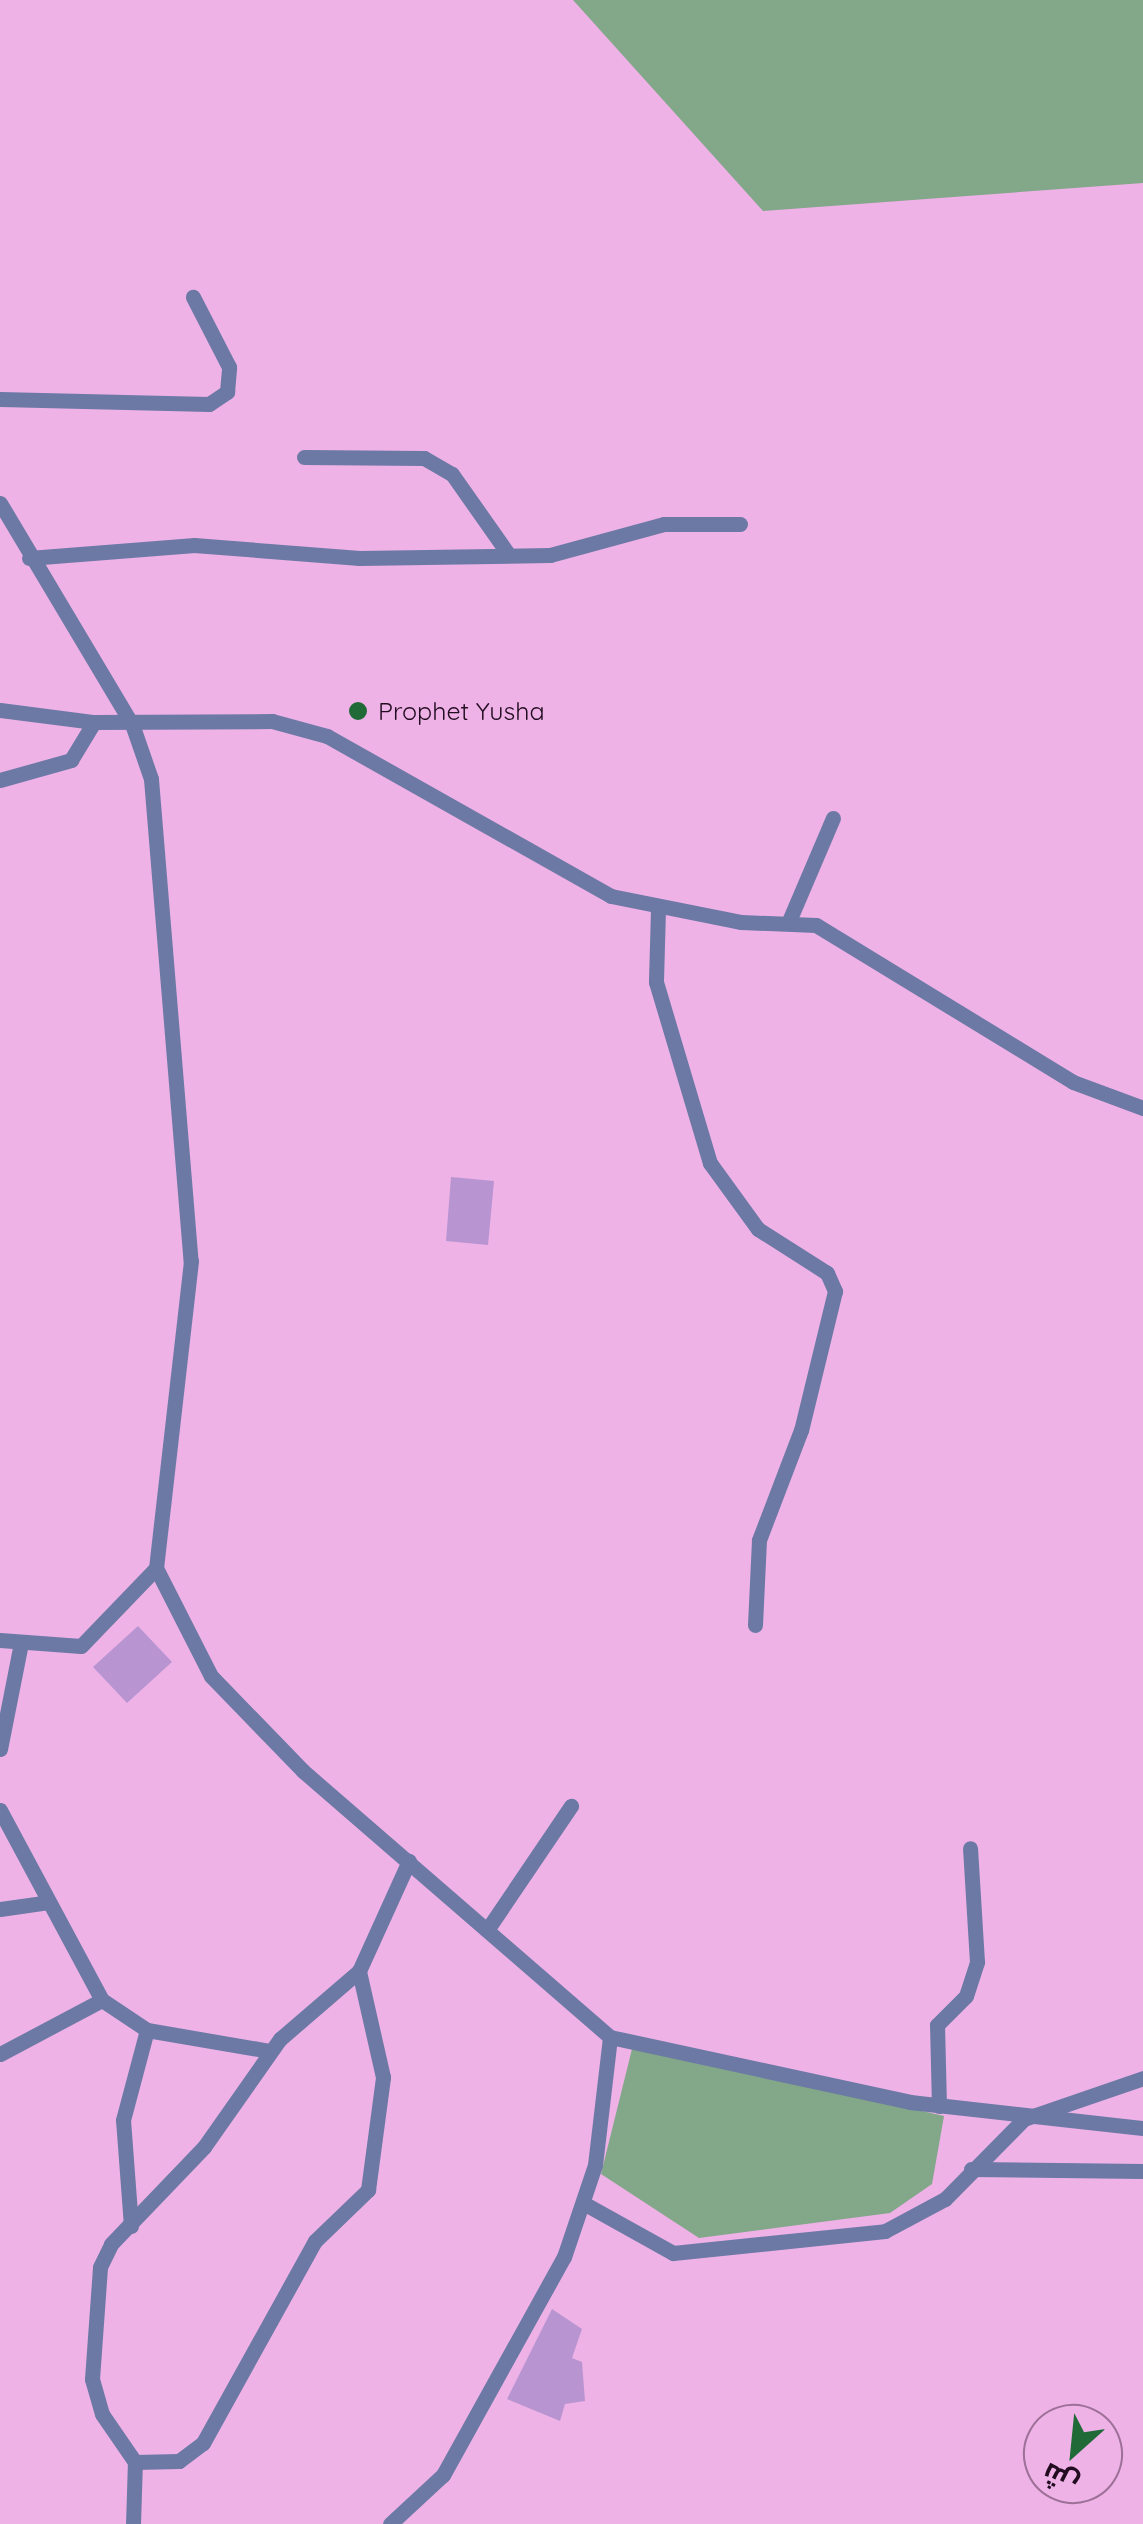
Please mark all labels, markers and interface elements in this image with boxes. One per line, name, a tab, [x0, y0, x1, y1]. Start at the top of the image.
place label: Prophet Yusha	[378, 696, 545, 726]
marker: Prophet Yusha	[347, 700, 369, 722]
north arrow	[1023, 2404, 1123, 2504]
text: ش	[1036, 2456, 1084, 2503]

